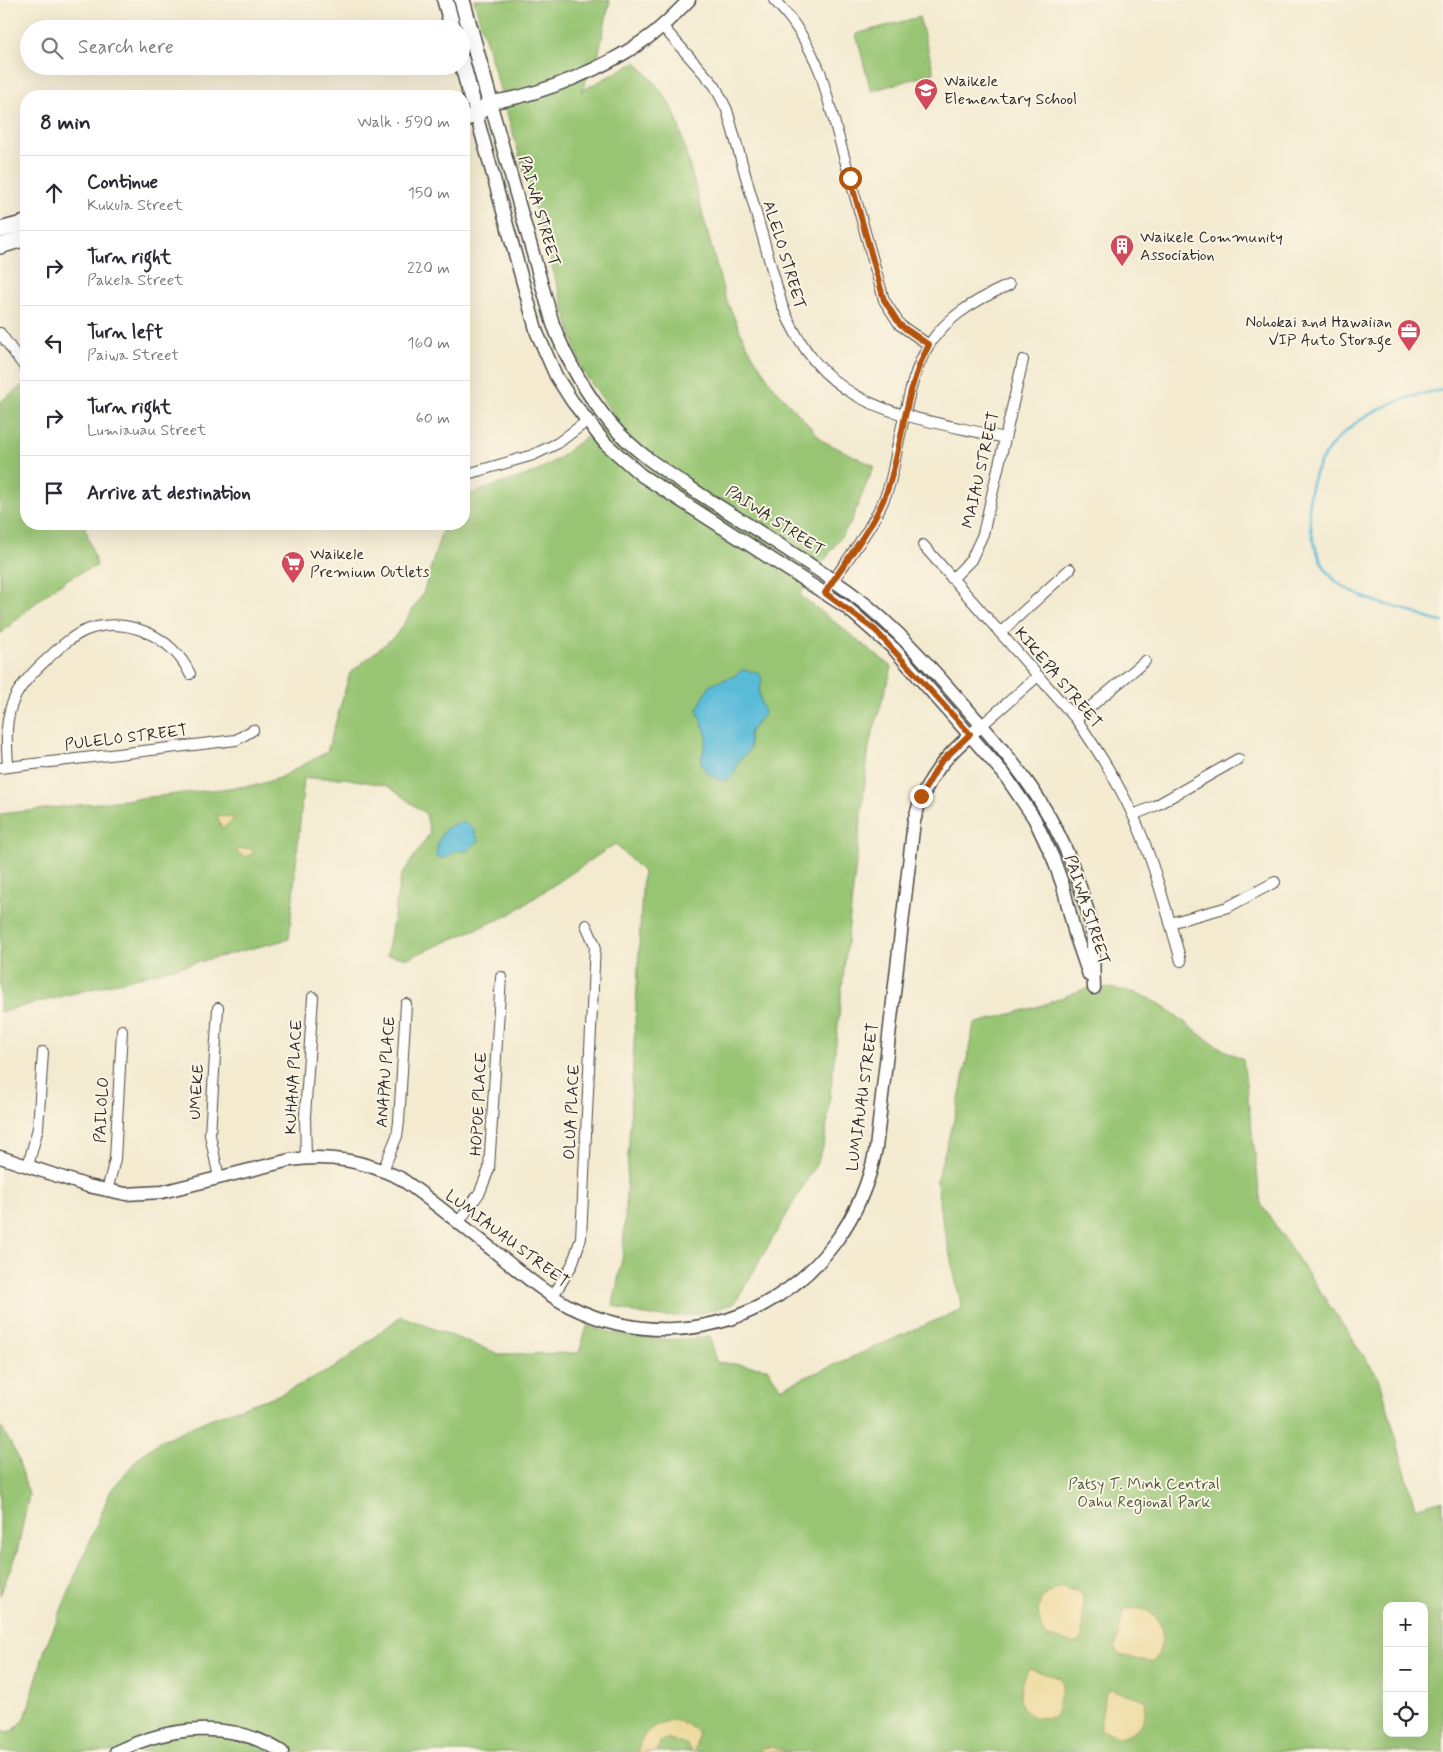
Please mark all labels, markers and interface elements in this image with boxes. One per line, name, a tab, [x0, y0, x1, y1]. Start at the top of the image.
search box	[20, 20, 470, 75]
icon: search	[38, 34, 66, 62]
text: Search here	[78, 35, 174, 60]
place label: Waikele Elementary School	[944, 71, 1077, 110]
school or university icon: Waikele Elementary School	[913, 77, 939, 111]
text: 8 min	[40, 109, 91, 137]
text: Walk · 590 m	[357, 112, 450, 133]
street label: PAIWA STREET	[513, 153, 565, 269]
route start	[839, 167, 862, 190]
text: Continue	[87, 170, 158, 195]
icon: ahead	[40, 179, 68, 207]
text: 150 m	[408, 183, 450, 204]
text: Kukula Street	[87, 195, 183, 216]
street label: ALELO STREET	[757, 198, 811, 312]
place label: Waikele Community Association	[1140, 227, 1283, 266]
building icon: Waikele Community Association	[1109, 233, 1135, 267]
text: Turn right	[87, 245, 171, 270]
icon: right	[40, 254, 68, 282]
text: 220 m	[407, 258, 450, 279]
text: Pakela Street	[87, 270, 183, 291]
place label: Nohokai and Hawaiian VIP Auto Storage	[1246, 312, 1392, 352]
office icon: Nohokai and Hawaiian VIP Auto Storage	[1396, 318, 1422, 352]
text: Turn left	[87, 320, 163, 345]
icon: left	[40, 329, 68, 357]
text: 160 m	[407, 333, 450, 354]
text: Paiwa Street	[87, 345, 179, 366]
text: Turn right	[87, 395, 171, 420]
icon: right	[40, 404, 68, 432]
text: 60 m	[416, 408, 450, 429]
street label: MAIAU STREET	[957, 410, 1005, 530]
text: Lumiauau Street	[87, 420, 206, 441]
icon: arrive	[40, 479, 68, 507]
text: Arrive at destination	[87, 481, 251, 506]
street label: PAIWA STREET	[721, 481, 829, 561]
place label: Waikele Premium Outlets	[310, 544, 430, 583]
supermarket icon: Waikele Premium Outlets	[280, 550, 306, 584]
street label: KIKEPA STREET	[1010, 623, 1106, 733]
street label: PULELO STREET	[63, 720, 189, 756]
route end	[910, 785, 933, 808]
street label: PAIWA STREET	[1059, 852, 1115, 968]
street label: ANAPAU PLACE	[372, 1016, 400, 1128]
street label: KUHANA PLACE	[280, 1019, 308, 1135]
street label: LUMIAUAU STREET	[842, 1021, 884, 1173]
street label: HOPOE PLACE	[466, 1051, 492, 1157]
street label: UMEKE	[185, 1064, 209, 1120]
street label: OLUA PLACE	[559, 1064, 585, 1160]
street label: PAILOLO	[90, 1076, 114, 1144]
street label: LUMIAUAU STREET	[441, 1186, 573, 1292]
park label: Patsy T. Mink Central Oahu Regional Park	[1068, 1474, 1220, 1514]
map controls	[1383, 1602, 1428, 1737]
button: +	[1383, 1602, 1428, 1647]
button: −	[1383, 1647, 1428, 1692]
button: locate	[1383, 1692, 1428, 1737]

